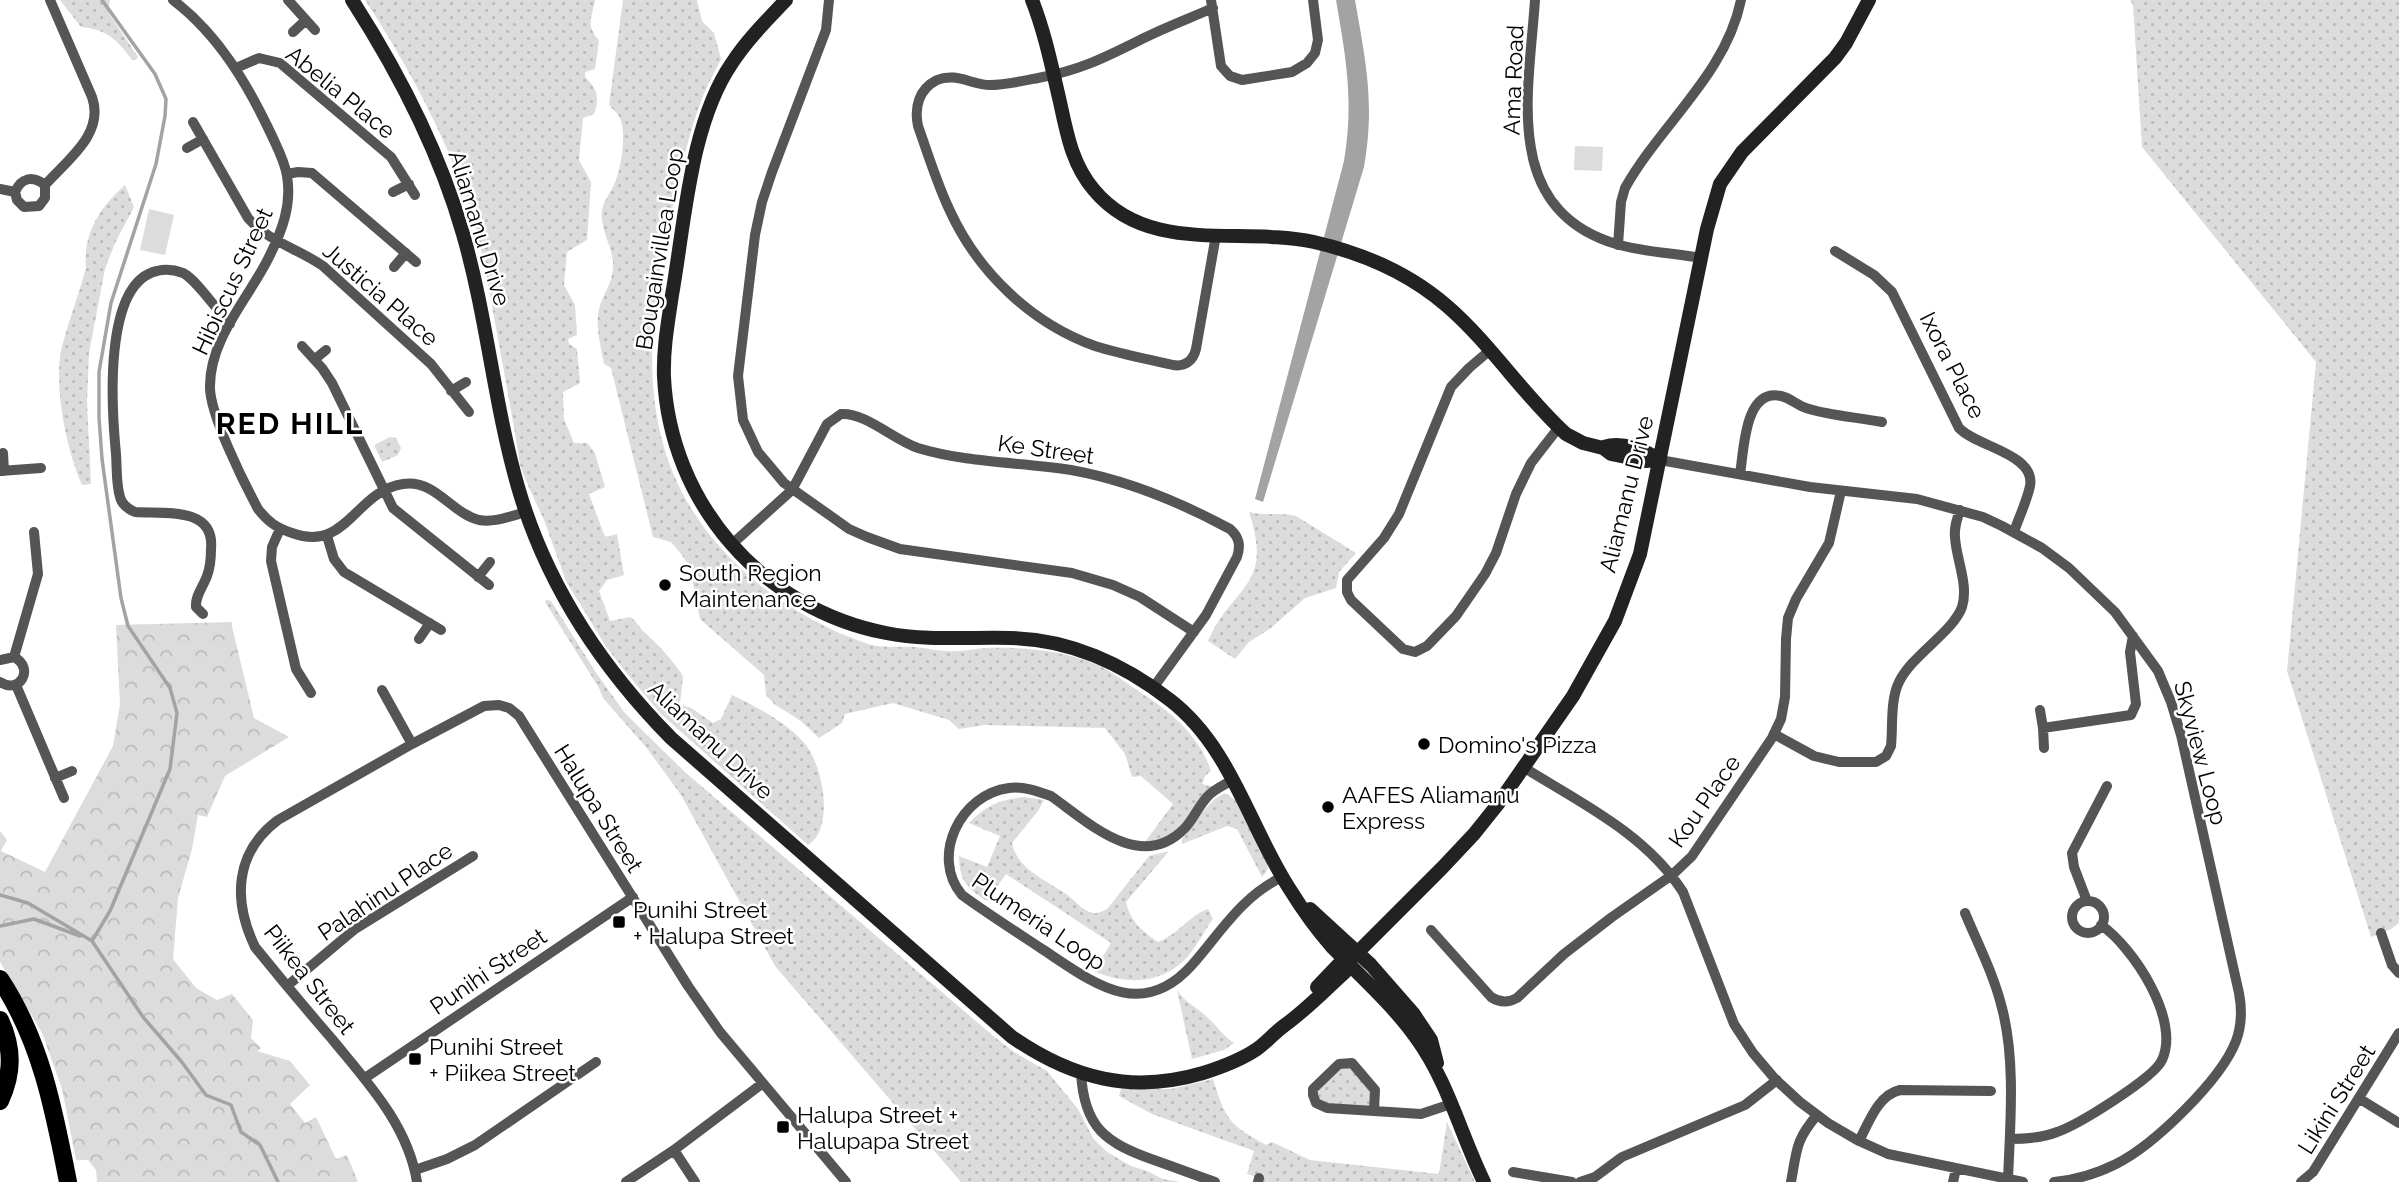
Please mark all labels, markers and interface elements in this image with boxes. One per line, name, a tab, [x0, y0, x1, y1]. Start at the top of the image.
street label: Ama Road	[1498, 24, 1528, 136]
street label: Abelia Place	[281, 40, 401, 144]
street label: Bougainvillea Loop	[630, 146, 688, 352]
street label: Aliamanu Drive	[444, 147, 516, 309]
street label: Hibiscus Street	[186, 203, 278, 359]
street label: Justicia Place	[318, 237, 444, 351]
street label: Ixora Place	[1915, 307, 1991, 423]
district label: RED HILL	[216, 406, 364, 441]
street label: Aliamanu Drive	[1593, 413, 1659, 575]
street label: Ke Street	[996, 429, 1096, 469]
place label: South Region Maintenance	[679, 559, 822, 612]
marker: South Region Maintenance	[657, 577, 673, 593]
street label: Aliamanu Drive	[643, 675, 779, 805]
street label: Skyview Loop	[2169, 678, 2233, 828]
place label: Domino's Pizza	[1438, 731, 1597, 758]
marker: Domino's Pizza	[1416, 736, 1432, 752]
street label: Halupa Street	[549, 739, 649, 877]
street label: Kou Place	[1662, 750, 1746, 852]
place label: AAFES Aliamanu Express	[1342, 781, 1520, 834]
marker: AAFES Aliamanu Express	[1320, 799, 1336, 815]
street label: Palahinu Place	[313, 836, 457, 946]
street label: Plumeria Loop	[967, 866, 1111, 976]
place label: Punihi Street + Halupa Street	[633, 896, 794, 949]
marker: Punihi Street + Halupa Street	[611, 914, 627, 930]
street label: Piikea Street	[259, 919, 361, 1039]
street label: Punihi Street	[425, 922, 552, 1020]
place label: Punihi Street + Piikea Street	[429, 1033, 576, 1086]
street label: Likini Street	[2292, 1039, 2380, 1159]
marker: Punihi Street + Piikea Street	[407, 1051, 423, 1067]
place label: Halupa Street + Halupapa Street	[797, 1101, 970, 1154]
marker: Halupa Street + Halupapa Street	[775, 1119, 791, 1135]

